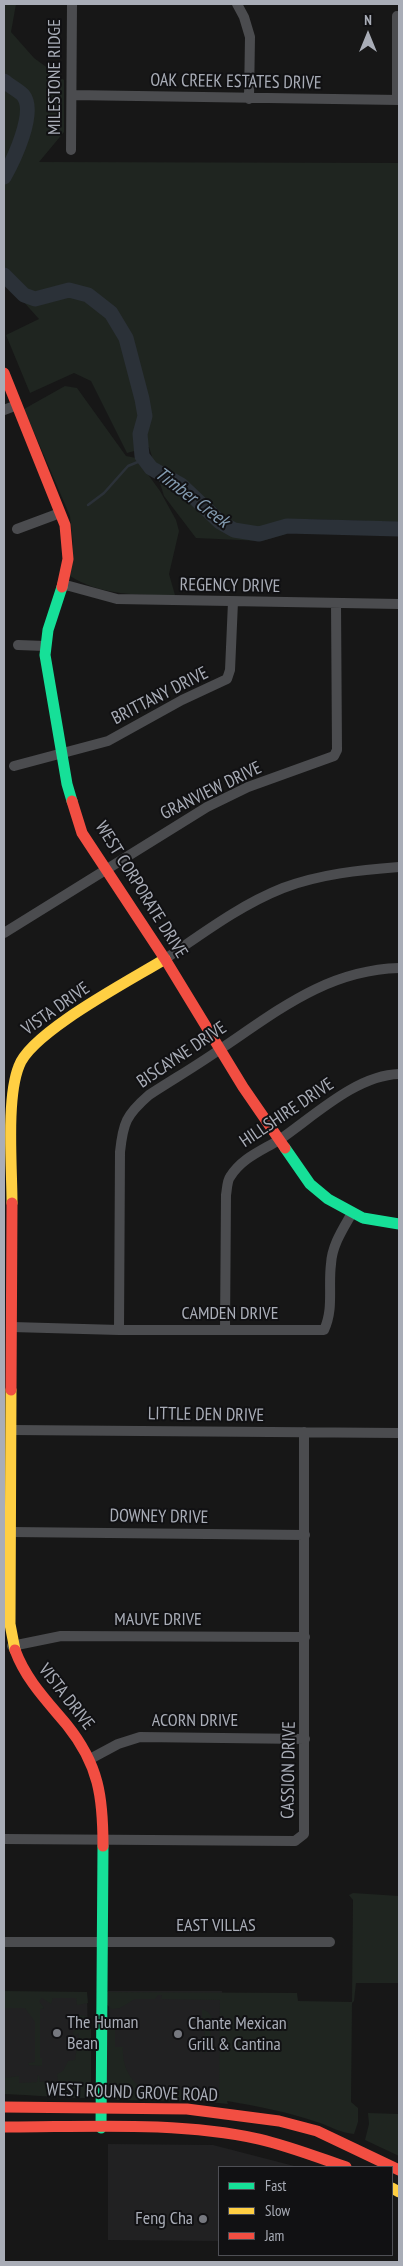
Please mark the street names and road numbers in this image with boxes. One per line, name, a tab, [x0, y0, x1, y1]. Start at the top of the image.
street label: MILESTONE RIDGE	[44, 19, 66, 135]
street label: OAK CREEK ESTATES DRIVE	[150, 70, 322, 94]
street label: REGENCY DRIVE	[179, 574, 281, 598]
street label: BRITTANY DRIVE	[108, 662, 212, 730]
street label: GRANVIEW DRIVE	[157, 757, 265, 825]
street label: WEST CORPORATE DRIVE	[90, 818, 192, 962]
street label: VISTA DRIVE	[18, 978, 94, 1040]
street label: BISCAYNE DRIVE	[133, 1017, 231, 1093]
street label: HILLSHIRE DRIVE	[236, 1074, 338, 1152]
street label: CAMDEN DRIVE	[182, 1303, 278, 1325]
street label: LITTLE DEN DRIVE	[148, 1403, 264, 1427]
street label: DOWNEY DRIVE	[109, 1505, 209, 1529]
street label: MAUVE DRIVE	[114, 1609, 202, 1631]
street label: VISTA DRIVE	[33, 1660, 99, 1734]
street label: ACORN DRIVE	[152, 1710, 238, 1732]
street label: CASSION DRIVE	[277, 1721, 301, 1819]
street label: EAST VILLAS	[176, 1915, 256, 1937]
street label: WEST ROUND GROVE ROAD	[46, 2079, 218, 2107]

